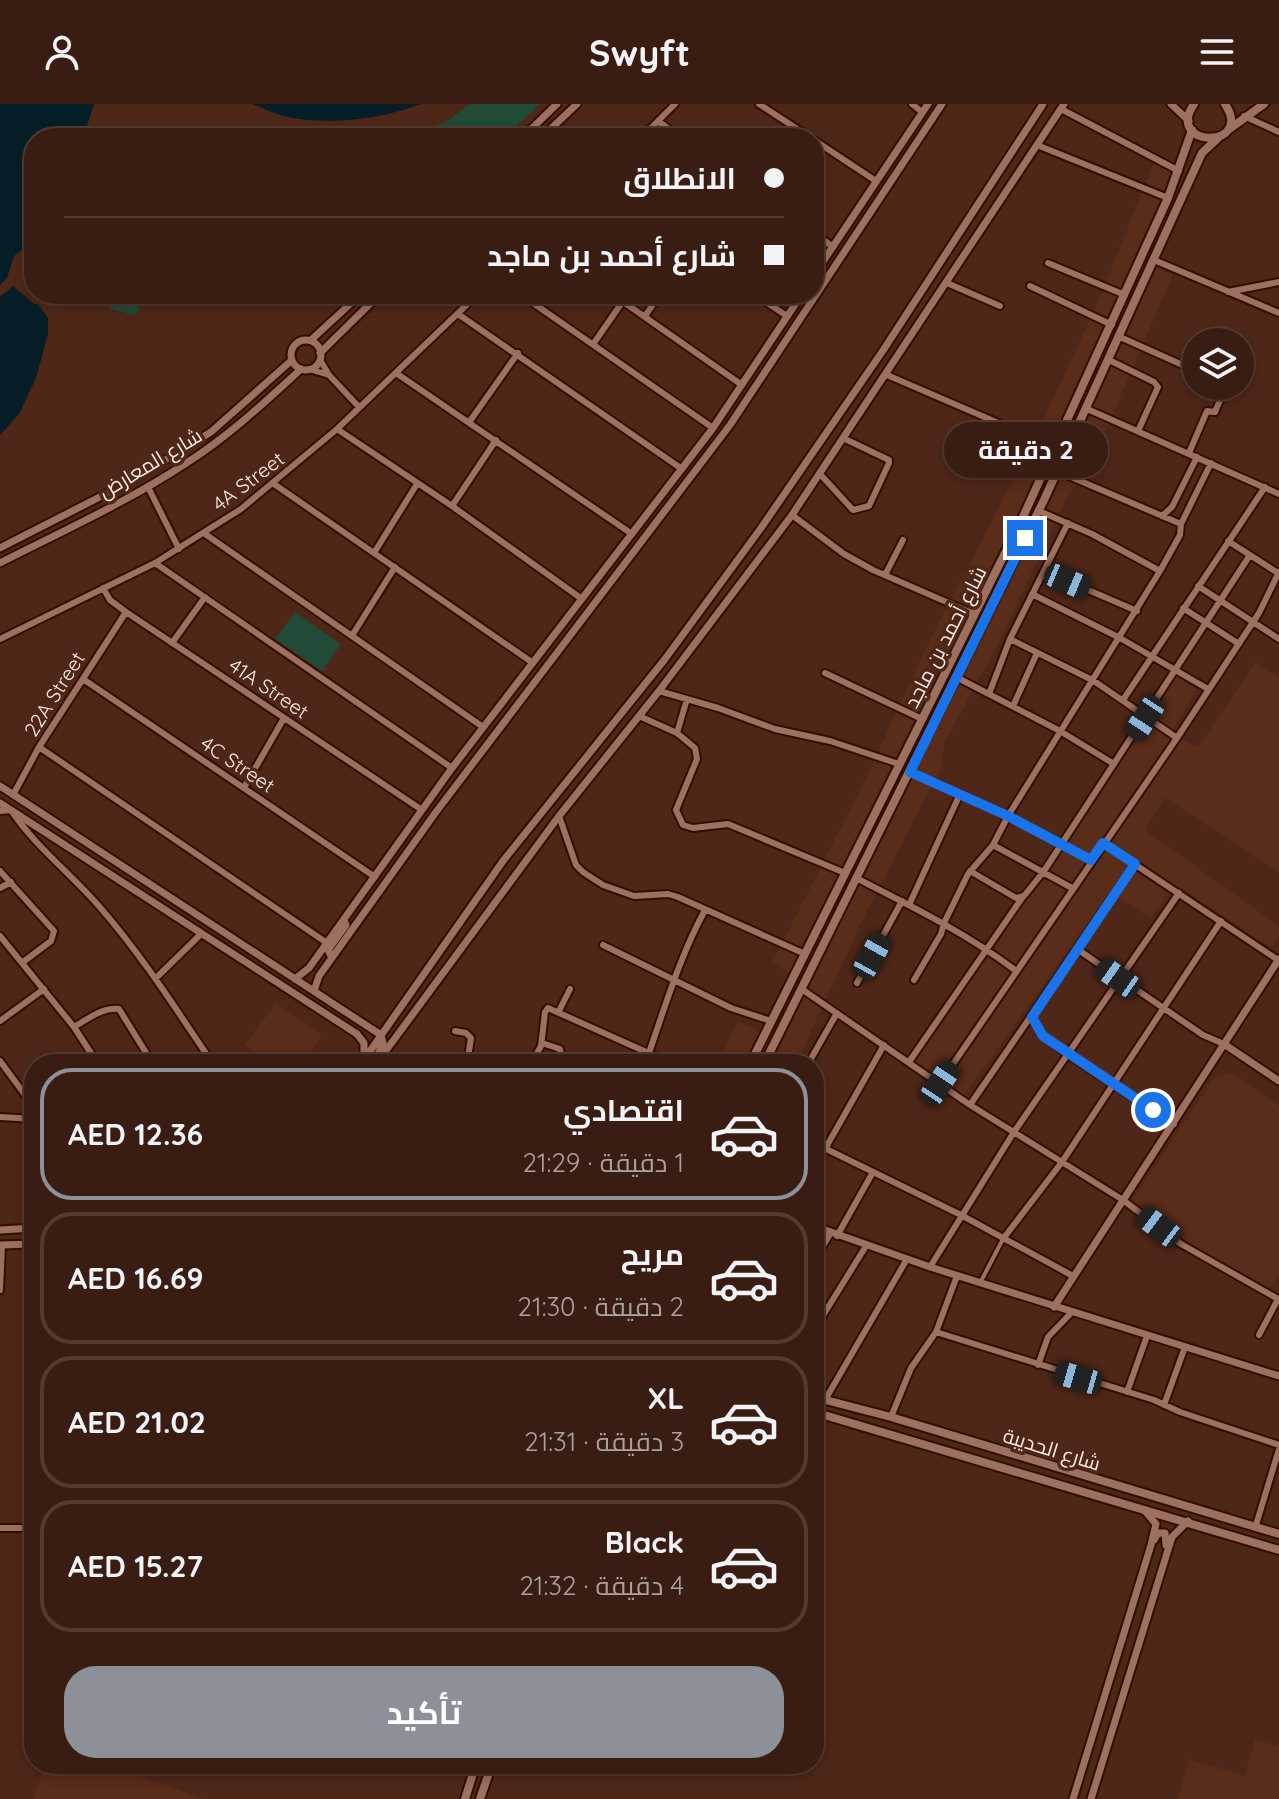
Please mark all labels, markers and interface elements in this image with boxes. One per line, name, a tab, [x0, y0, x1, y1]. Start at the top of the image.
icon: person	[40, 30, 84, 74]
text: Swyft	[589, 30, 690, 75]
icon: menu	[1195, 30, 1239, 74]
text: الانطلاق	[623, 159, 736, 197]
text: شارع أحمد بن ماجد	[487, 236, 736, 274]
map controls	[1182, 328, 1254, 400]
button: layers	[1182, 328, 1254, 400]
street label: شارع المعارض	[94, 422, 207, 505]
callout: 2 دقيقة	[943, 422, 1107, 478]
text: 2 دقيقة	[978, 433, 1074, 466]
street label: 4A Street	[207, 446, 289, 516]
route end	[1007, 520, 1043, 556]
car	[1040, 561, 1094, 601]
street label: شارع أحمد بن ماجد	[899, 562, 993, 713]
street label: 22A Street	[18, 647, 90, 741]
street label: 41A Street	[224, 652, 314, 724]
car	[1122, 691, 1168, 745]
street label: 4C Street	[196, 730, 280, 798]
car	[850, 929, 894, 983]
car	[1091, 954, 1145, 1002]
car	[917, 1056, 963, 1110]
text: اقتصادي	[563, 1091, 684, 1129]
route start	[1135, 1092, 1171, 1128]
icon: car	[708, 1098, 780, 1170]
text: AED 12.36	[68, 1115, 203, 1153]
text: 1 دقيقة · 21:29	[523, 1146, 684, 1179]
car	[1133, 1203, 1185, 1251]
text: مريح	[621, 1235, 684, 1273]
icon: car	[708, 1242, 780, 1314]
text: AED 16.69	[68, 1259, 204, 1297]
text: 2 دقيقة · 21:30	[518, 1290, 684, 1323]
car	[1052, 1360, 1104, 1396]
text: XL	[647, 1379, 684, 1417]
icon: car	[708, 1386, 780, 1458]
text: AED 21.02	[68, 1403, 206, 1441]
street label: شارع الحديبة	[1000, 1422, 1104, 1478]
text: 3 دقيقة · 21:31	[524, 1425, 684, 1458]
text: Black	[605, 1523, 684, 1561]
icon: car	[708, 1530, 780, 1602]
text: AED 15.27	[68, 1547, 203, 1585]
text: 4 دقيقة · 21:32	[519, 1569, 684, 1602]
button: تأكيد	[64, 1666, 784, 1758]

